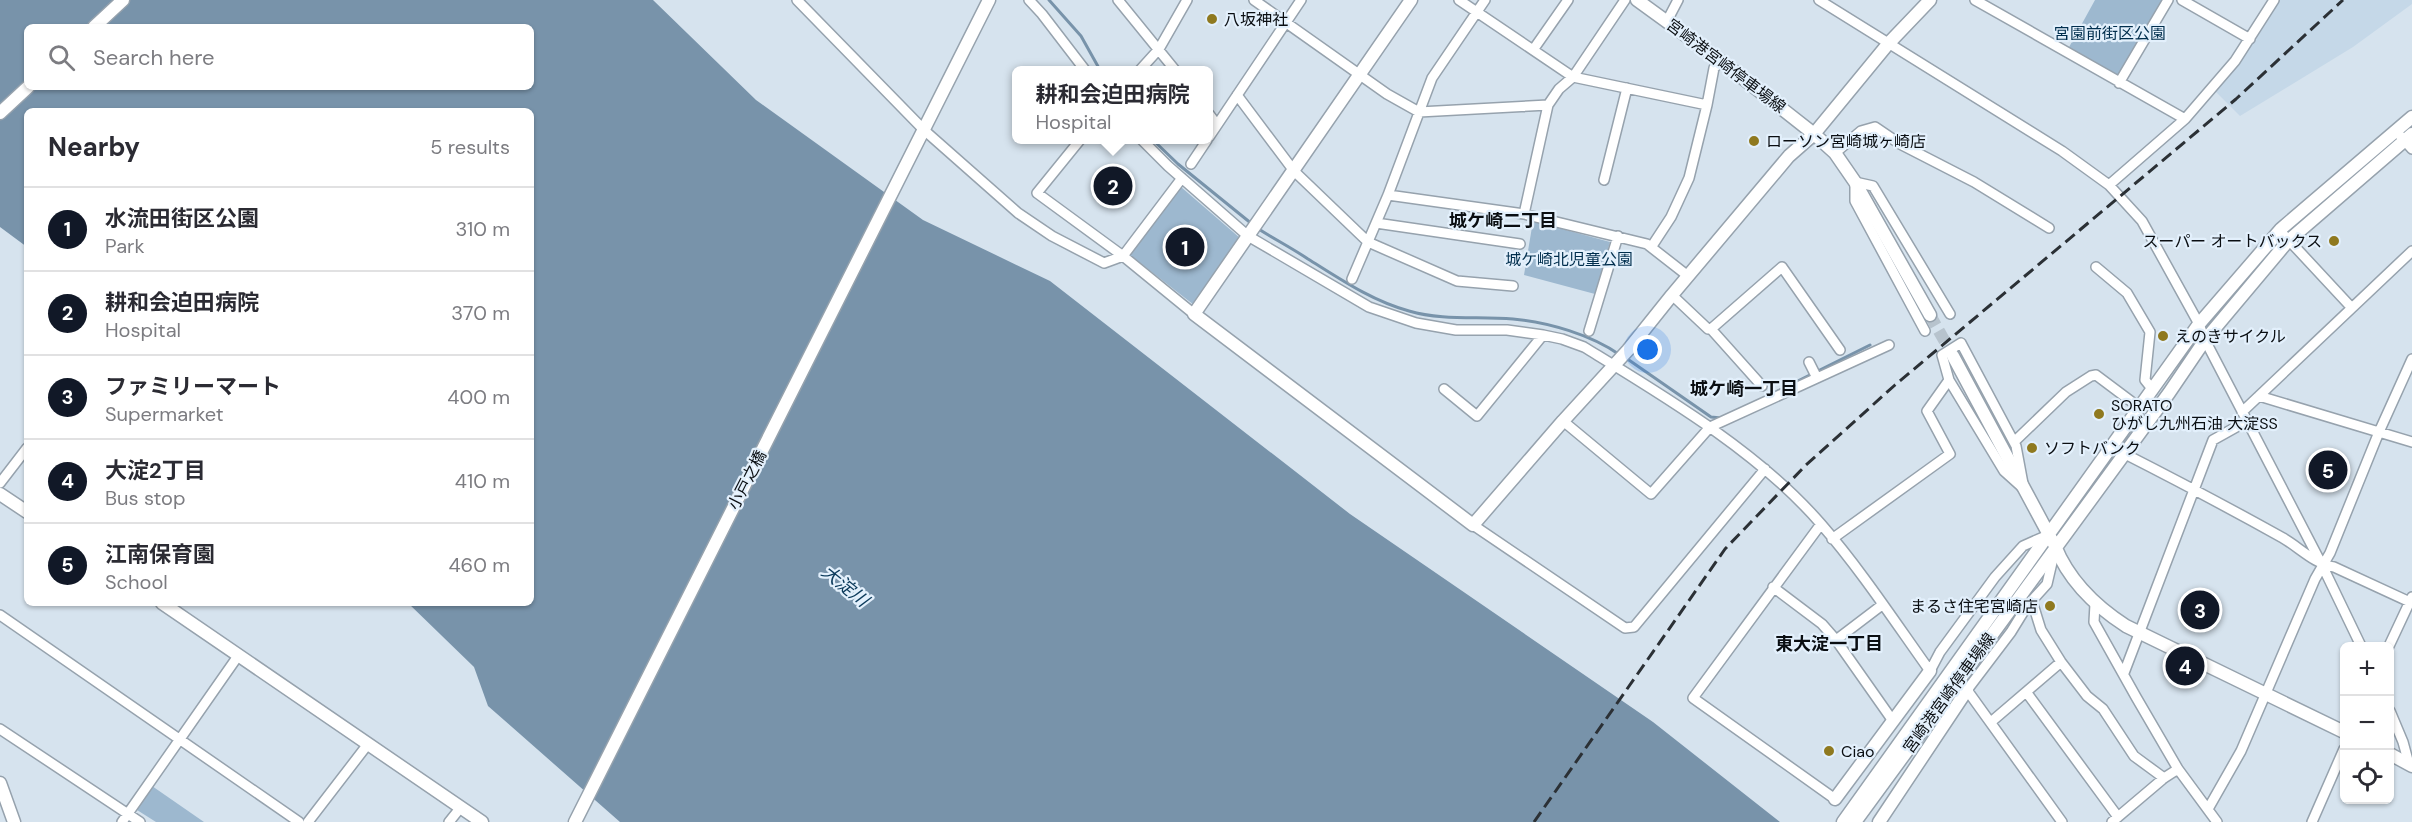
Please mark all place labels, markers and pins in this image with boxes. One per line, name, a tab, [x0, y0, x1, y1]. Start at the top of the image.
place label: 八坂神社	[1224, 9, 1288, 30]
marker: 八坂神社	[1205, 12, 1219, 26]
place label: ローソン宮崎城ヶ崎店	[1766, 131, 1926, 152]
marker: ローソン宮崎城ヶ崎店	[1747, 134, 1761, 148]
pin: 2	[1094, 164, 1132, 208]
pin: 1	[1166, 224, 1204, 270]
place label: スーパー オートバックス	[2142, 231, 2322, 252]
marker: スーパー オートバックス	[2327, 234, 2341, 248]
place label: えのきサイクル	[2175, 326, 2286, 347]
marker: えのきサイクル	[2156, 329, 2170, 343]
place label: SORATO ひがし九州石油 大淀SS	[2111, 395, 2278, 434]
marker: SORATO ひがし九州石油 大淀SS	[2092, 407, 2106, 421]
place label: ソフトバンク	[2044, 438, 2141, 459]
marker: ソフトバンク	[2025, 441, 2039, 455]
pin: 5	[2308, 448, 2348, 492]
pin: 3	[2180, 588, 2220, 632]
place label: まるさ住宅宮崎店	[1910, 596, 2038, 617]
marker: まるさ住宅宮崎店	[2043, 599, 2057, 613]
pin: 4	[2166, 644, 2204, 688]
place label: Ciao	[1841, 741, 1875, 762]
marker: Ciao	[1822, 744, 1836, 758]

